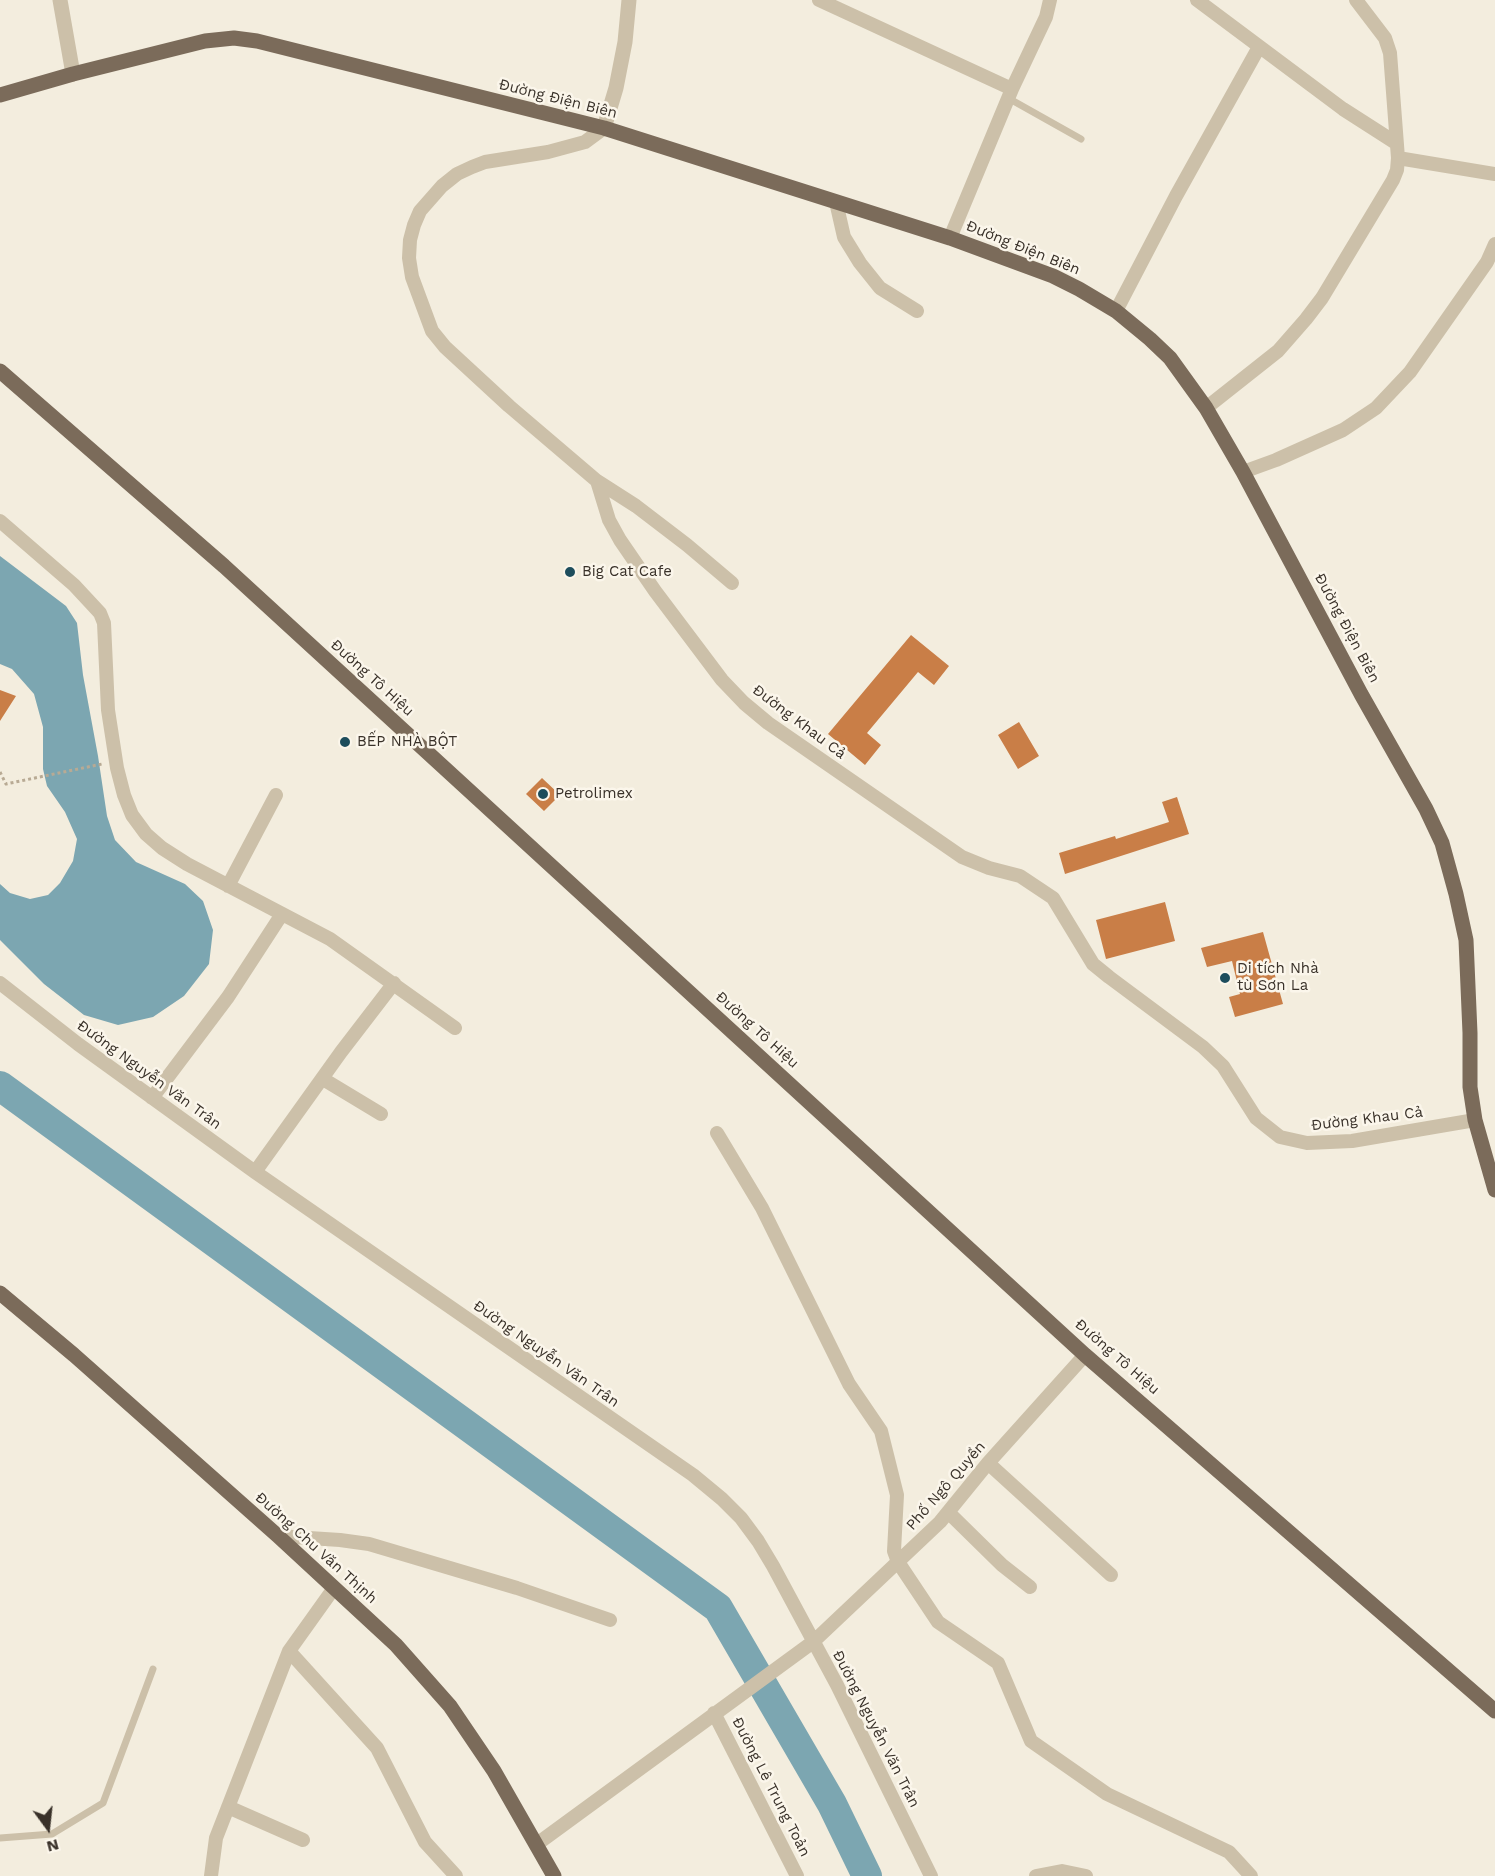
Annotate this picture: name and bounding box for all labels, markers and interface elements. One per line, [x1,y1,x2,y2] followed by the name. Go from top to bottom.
[497,76,619,122] street label: Đường Điện Biên
[963,217,1083,279] street label: Đường Điện Biên
[582,563,672,581] place label: Big Cat Cafe
[563,565,577,579] marker: Big Cat Cafe
[1311,570,1383,686] street label: Đường Điện Biên
[327,636,417,720] street label: Đường Tô Hiệu
[749,681,849,763] street label: Đường Khau Cả
[357,733,457,751] place label: BẾP NHÀ BỘT
[338,735,352,749] marker: BẾP NHÀ BỘT
[555,785,633,803] place label: Petrolimex
[536,787,550,801] marker: Petrolimex
[1237,960,1319,995] place label: Di tích Nhà tù Sơn La
[1218,971,1232,985] marker: Di tích Nhà tù Sơn La
[712,988,802,1072] street label: Đường Tô Hiệu
[73,1017,225,1133] street label: Đường Nguyễn Văn Trân
[1310,1103,1424,1135] street label: Đường Khau Cả
[470,1297,622,1411] street label: Đường Nguyễn Văn Trân
[1071,1315,1163,1399] street label: Đường Tô Hiệu
[903,1438,989,1534] street label: Phố Ngô Quyền
[251,1488,381,1608] street label: Đường Chu Văn Thịnh
[828,1647,924,1811] street label: Đường Nguyễn Văn Trân
[728,1714,814,1860] street label: Đường Lê Trung Toản
[18,1798,78,1858] north arrow
[45,1835,61,1857] text: N

